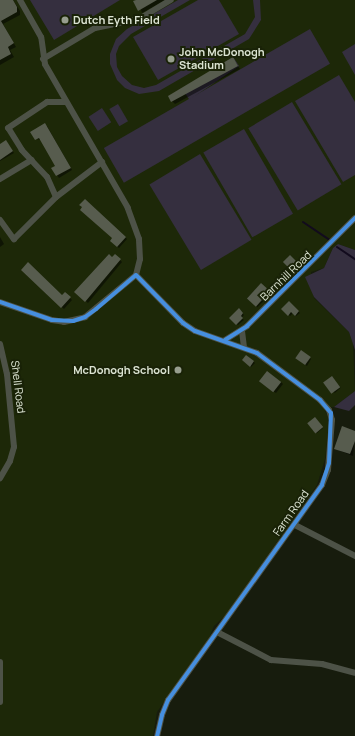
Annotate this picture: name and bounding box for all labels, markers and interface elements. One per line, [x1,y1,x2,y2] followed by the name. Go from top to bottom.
[73,13,160,27] place label: Dutch Eyth Field
[60,15,70,25] marker: Dutch Eyth Field
[179,46,265,72] place label: John McDonogh Stadium
[166,54,176,64] marker: John McDonogh Stadium
[258,248,314,304] street label: Barnhill Road
[8,360,28,414] street label: Shell Road
[73,363,170,377] place label: McDonogh School
[173,365,183,375] marker: McDonogh School
[270,488,312,538] street label: Farm Road

